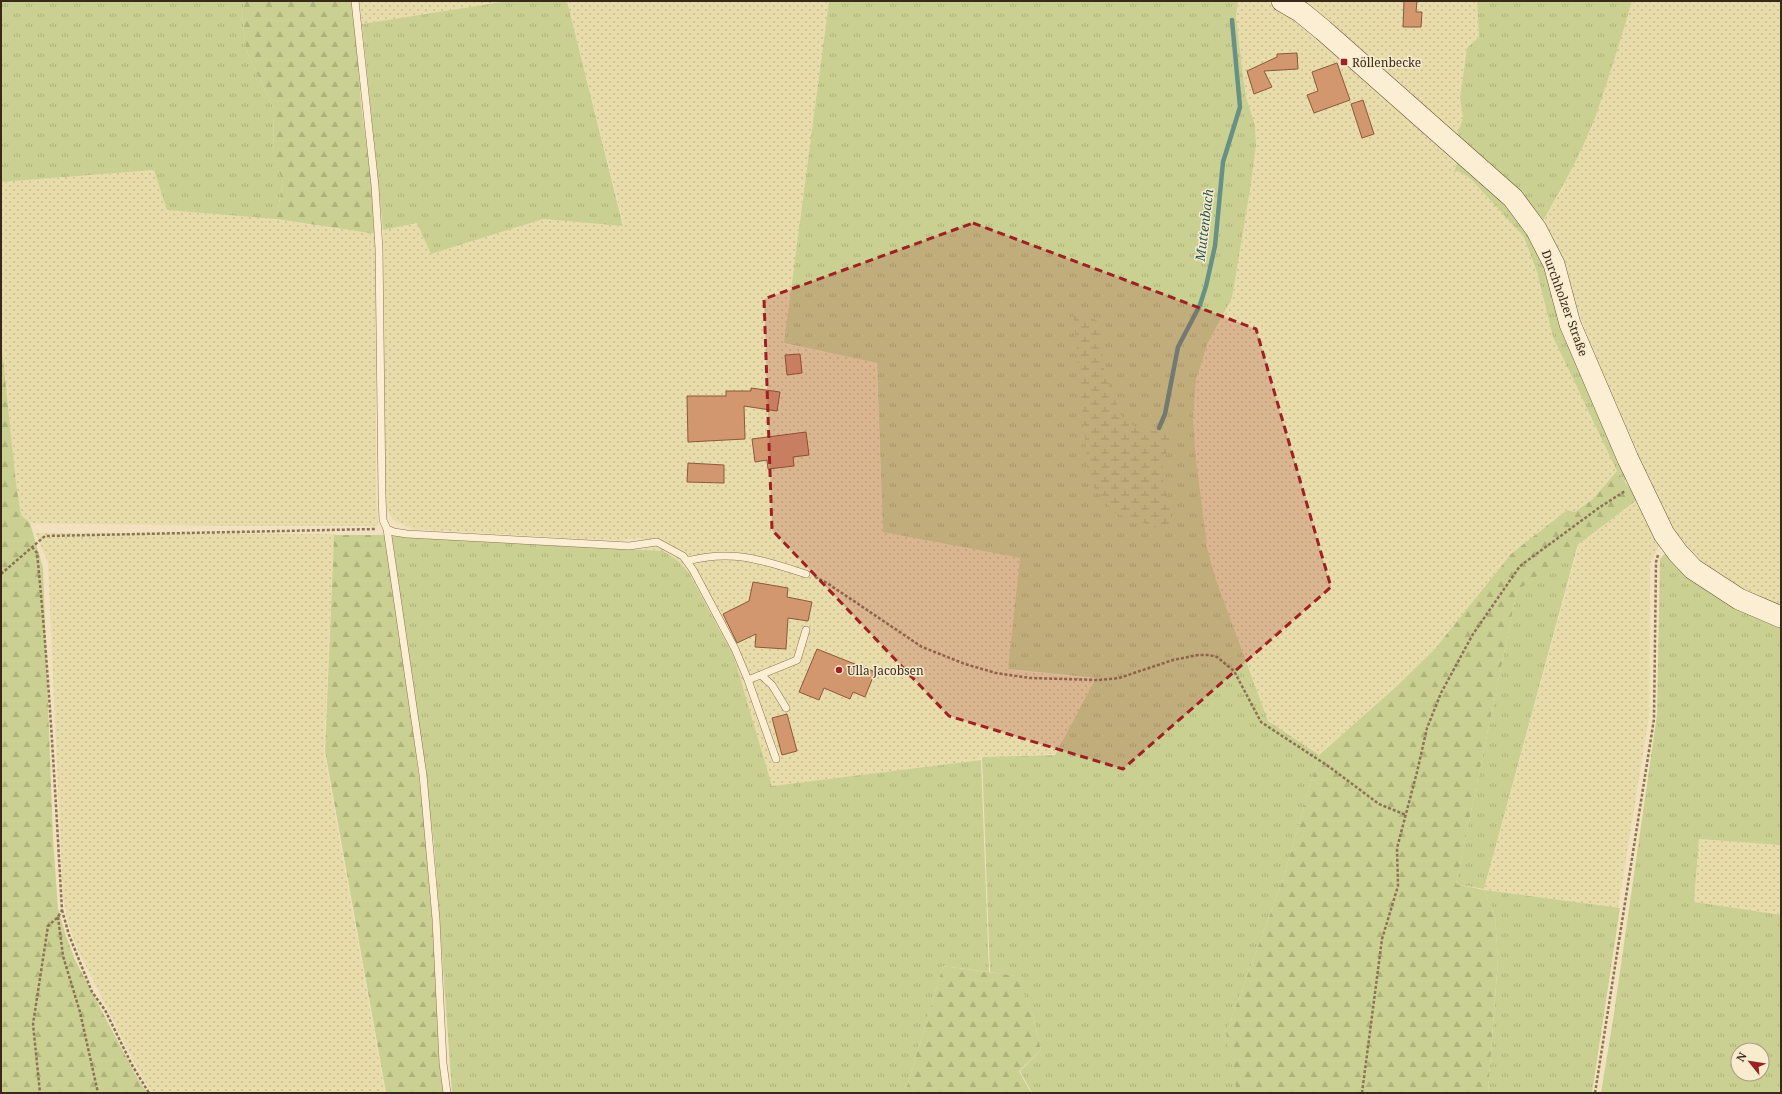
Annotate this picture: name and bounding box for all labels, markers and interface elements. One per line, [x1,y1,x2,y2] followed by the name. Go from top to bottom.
[1352,54,1421,71] place label: Röllenbecke
[1339,57,1349,67] marker: Röllenbecke
[1191,188,1217,263] water label: Muttenbach
[1538,247,1592,359] street label: Durchholzer Straße
[847,662,924,679] place label: Ulla Jacobsen
[834,665,844,675] marker: Ulla Jacobsen
[1730,1042,1770,1082] north arrow
[1732,1049,1750,1064] text: N

